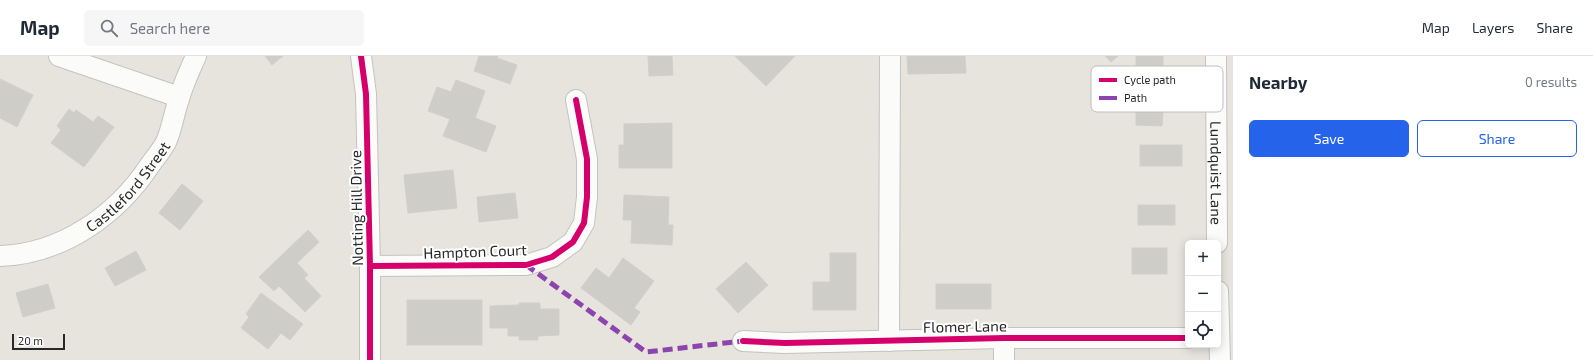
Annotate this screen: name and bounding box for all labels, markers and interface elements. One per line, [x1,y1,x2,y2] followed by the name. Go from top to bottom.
[84,10,364,46] search box
[20,16,60,39] text: Map
[98,17,120,39] icon: search
[130,19,210,37] text: Search here
[1422,19,1450,36] text: Map
[1472,19,1514,36] text: Layers
[1536,19,1573,36] text: Share
[1091,66,1223,112] legend
[1249,72,1307,92] text: Nearby
[1124,73,1176,86] text: Cycle path
[1525,74,1577,90] text: 0 results
[1124,91,1147,104] text: Path
[1249,120,1409,157] button: Save
[1417,120,1577,157] button: Share
[1207,121,1226,225] street label: Lundquist Lane
[82,138,174,235] street label: Castleford Street
[346,150,366,266] street label: Notting Hill Drive
[423,240,527,262] street label: Hampton Court
[1185,240,1221,348] map controls
[1185,240,1221,276] button: +
[1185,276,1221,312] button: −
[1185,312,1221,348] button: locate
[923,316,1007,336] street label: Flomer Lane
[12,332,65,351] scale bar
[18,334,43,347] text: 20 m

